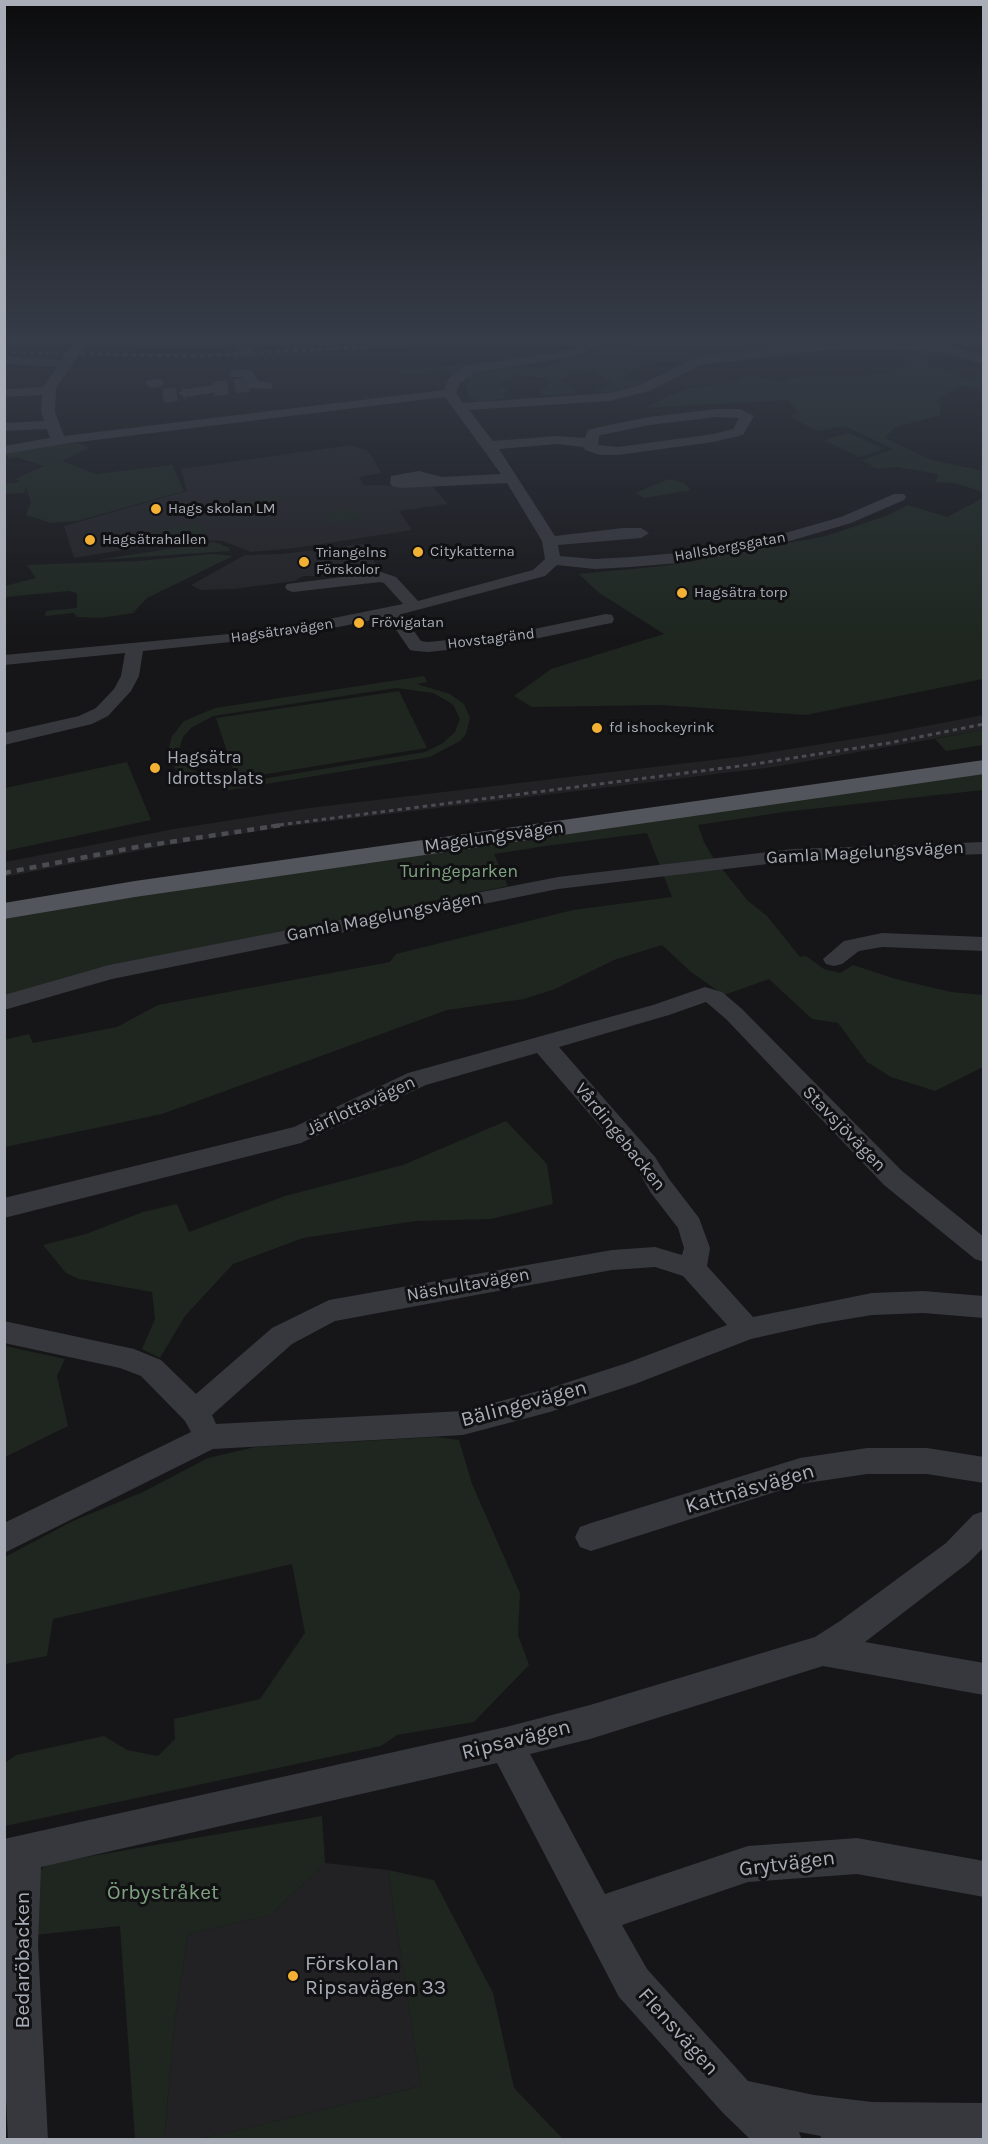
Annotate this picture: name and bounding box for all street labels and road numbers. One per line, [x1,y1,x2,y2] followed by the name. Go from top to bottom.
[673,528,787,566] street label: Hallsbergsgatan
[230,615,334,647] street label: Hagsätravägen
[446,625,536,653] street label: Hovstagränd
[423,817,565,857] street label: Magelungsvägen
[766,837,964,869] street label: Gamla Magelungsvägen
[285,888,483,946] street label: Gamla Magelungsvägen
[303,1071,419,1141] street label: Järflottavägen
[570,1079,670,1195] street label: Vårdingebacken
[798,1082,890,1176] street label: Stavsjövägen
[405,1264,531,1306] street label: Näshultavägen
[458,1375,590,1433] street label: Bälingevägen
[683,1459,817,1519] street label: Kattnäsvägen
[459,1714,573,1766] street label: Ripsavägen
[738,1846,836,1882] street label: Grytvägen
[10,1891,36,2029] street label: Bedaröbacken
[632,1983,724,2081] street label: Flensvägen

